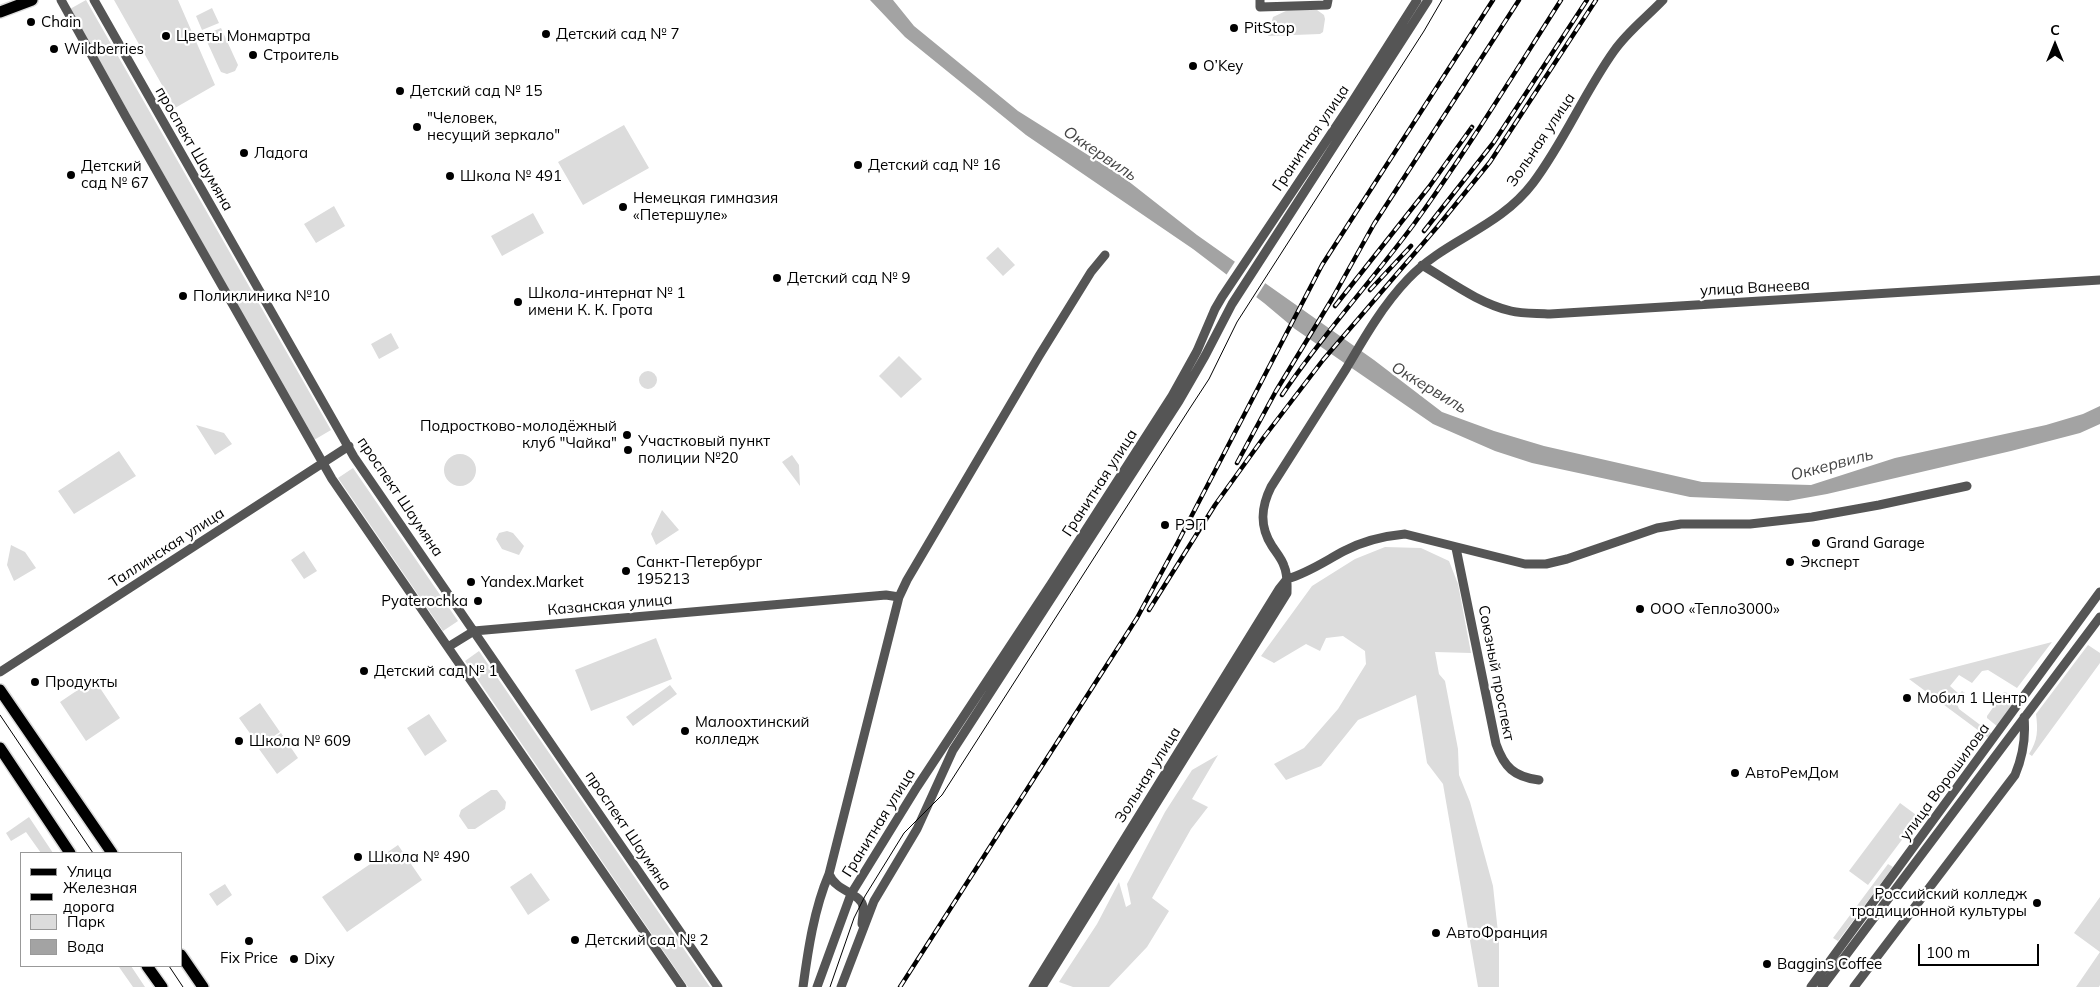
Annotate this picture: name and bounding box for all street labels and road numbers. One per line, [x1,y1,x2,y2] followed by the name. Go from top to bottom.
[1269,82,1353,194] street label: Гранитная улица
[151,84,237,214] street label: проспект Шаумяна
[1503,90,1579,190] street label: Зольная улица
[1700,276,1810,300] street label: улица Ванеева
[1059,426,1141,540] street label: Гранитная улица
[353,434,447,560] street label: проспект Шаумяна
[106,504,228,592] street label: Таллинская улица
[547,591,673,619] street label: Казанская улица
[1474,604,1518,742] street label: Союзный проспект
[1896,720,1994,844] street label: улица Ворошилова
[1111,724,1185,826] street label: Зольная улица
[838,766,920,880] street label: Гранитная улица
[581,768,675,894] street label: проспект Шаумяна

